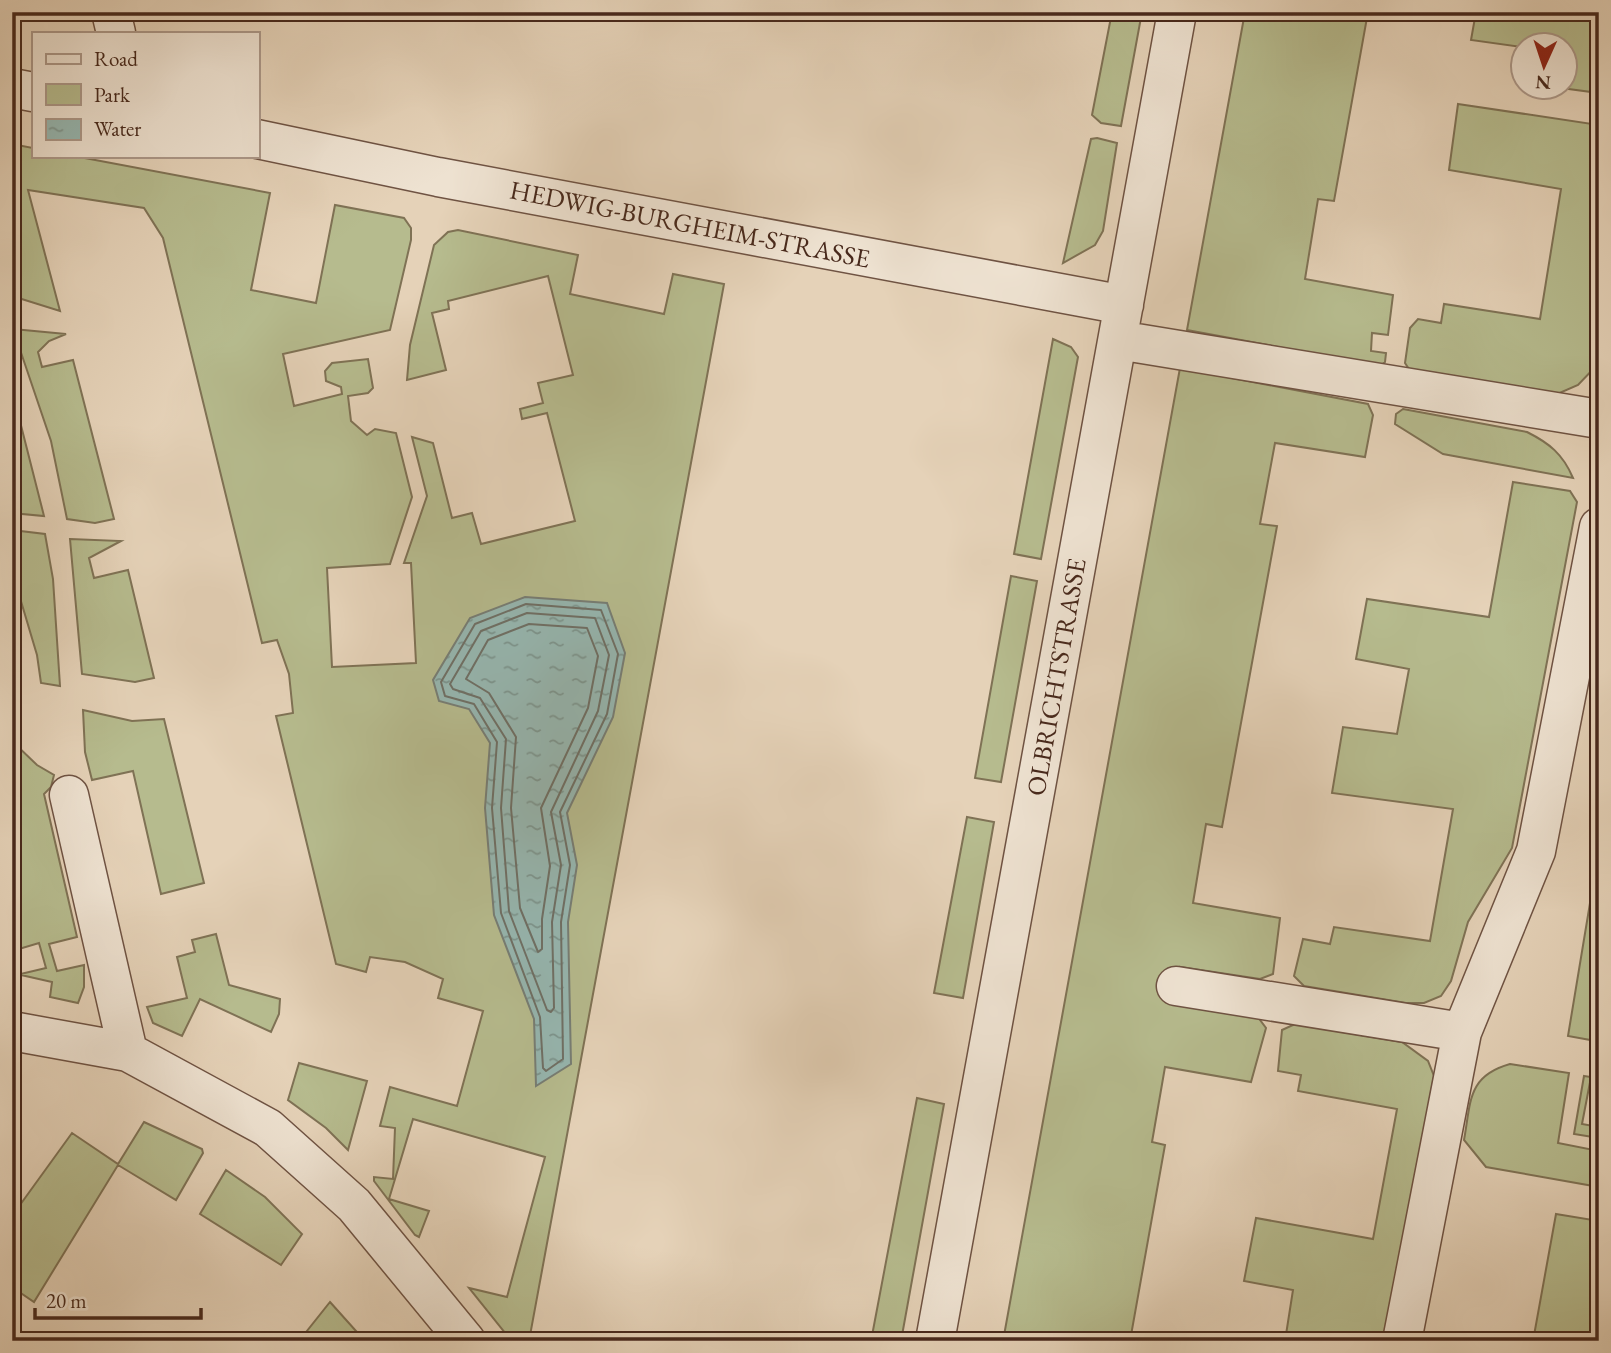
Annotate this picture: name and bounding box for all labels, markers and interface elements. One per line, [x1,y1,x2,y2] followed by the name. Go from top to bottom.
[32,32,259,158] legend
[1510,32,1580,102] north arrow
[94,45,138,72] text: Road
[1534,70,1551,95] text: N
[94,81,131,108] text: Park
[94,115,141,142] text: Water
[507,172,873,276] street label: HEDWIG-BURGHEIM-STRASSE
[1018,555,1094,798] street label: OLBRICHTSTRASSE
[35,1276,201,1320] scale bar
[46,1287,87,1314] text: 20 m

